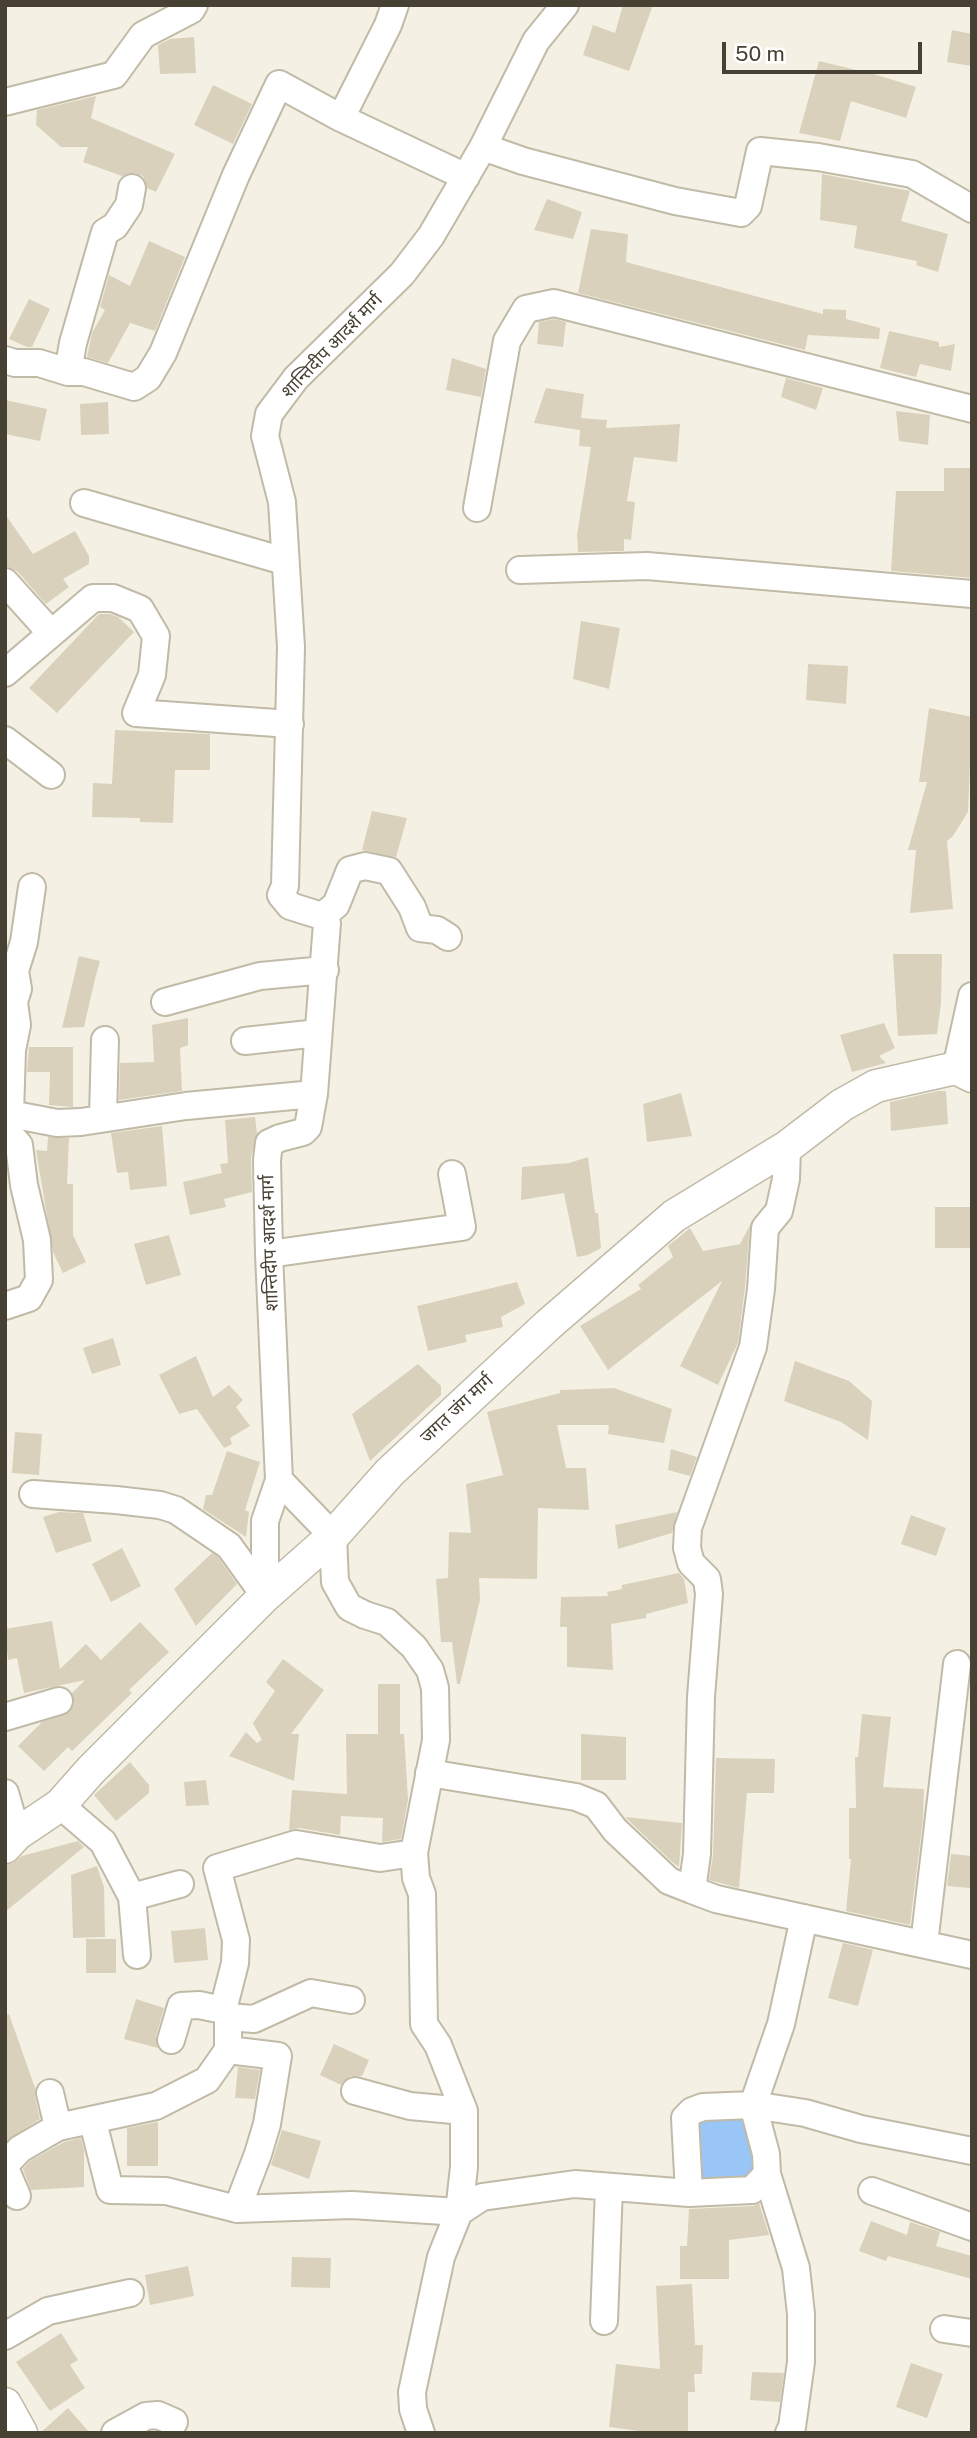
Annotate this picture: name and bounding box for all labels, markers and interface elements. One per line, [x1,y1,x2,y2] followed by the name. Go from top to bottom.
[725,28,925,72] scale bar
[735,41,785,66] text: 50 m
[277,289,387,403] street label: शान्तिदीप आदर्श मार्ग
[257,1175,283,1311] street label: शान्तिदीप आदर्श मार्ग
[416,1370,498,1448] street label: जगत जंग मार्ग

